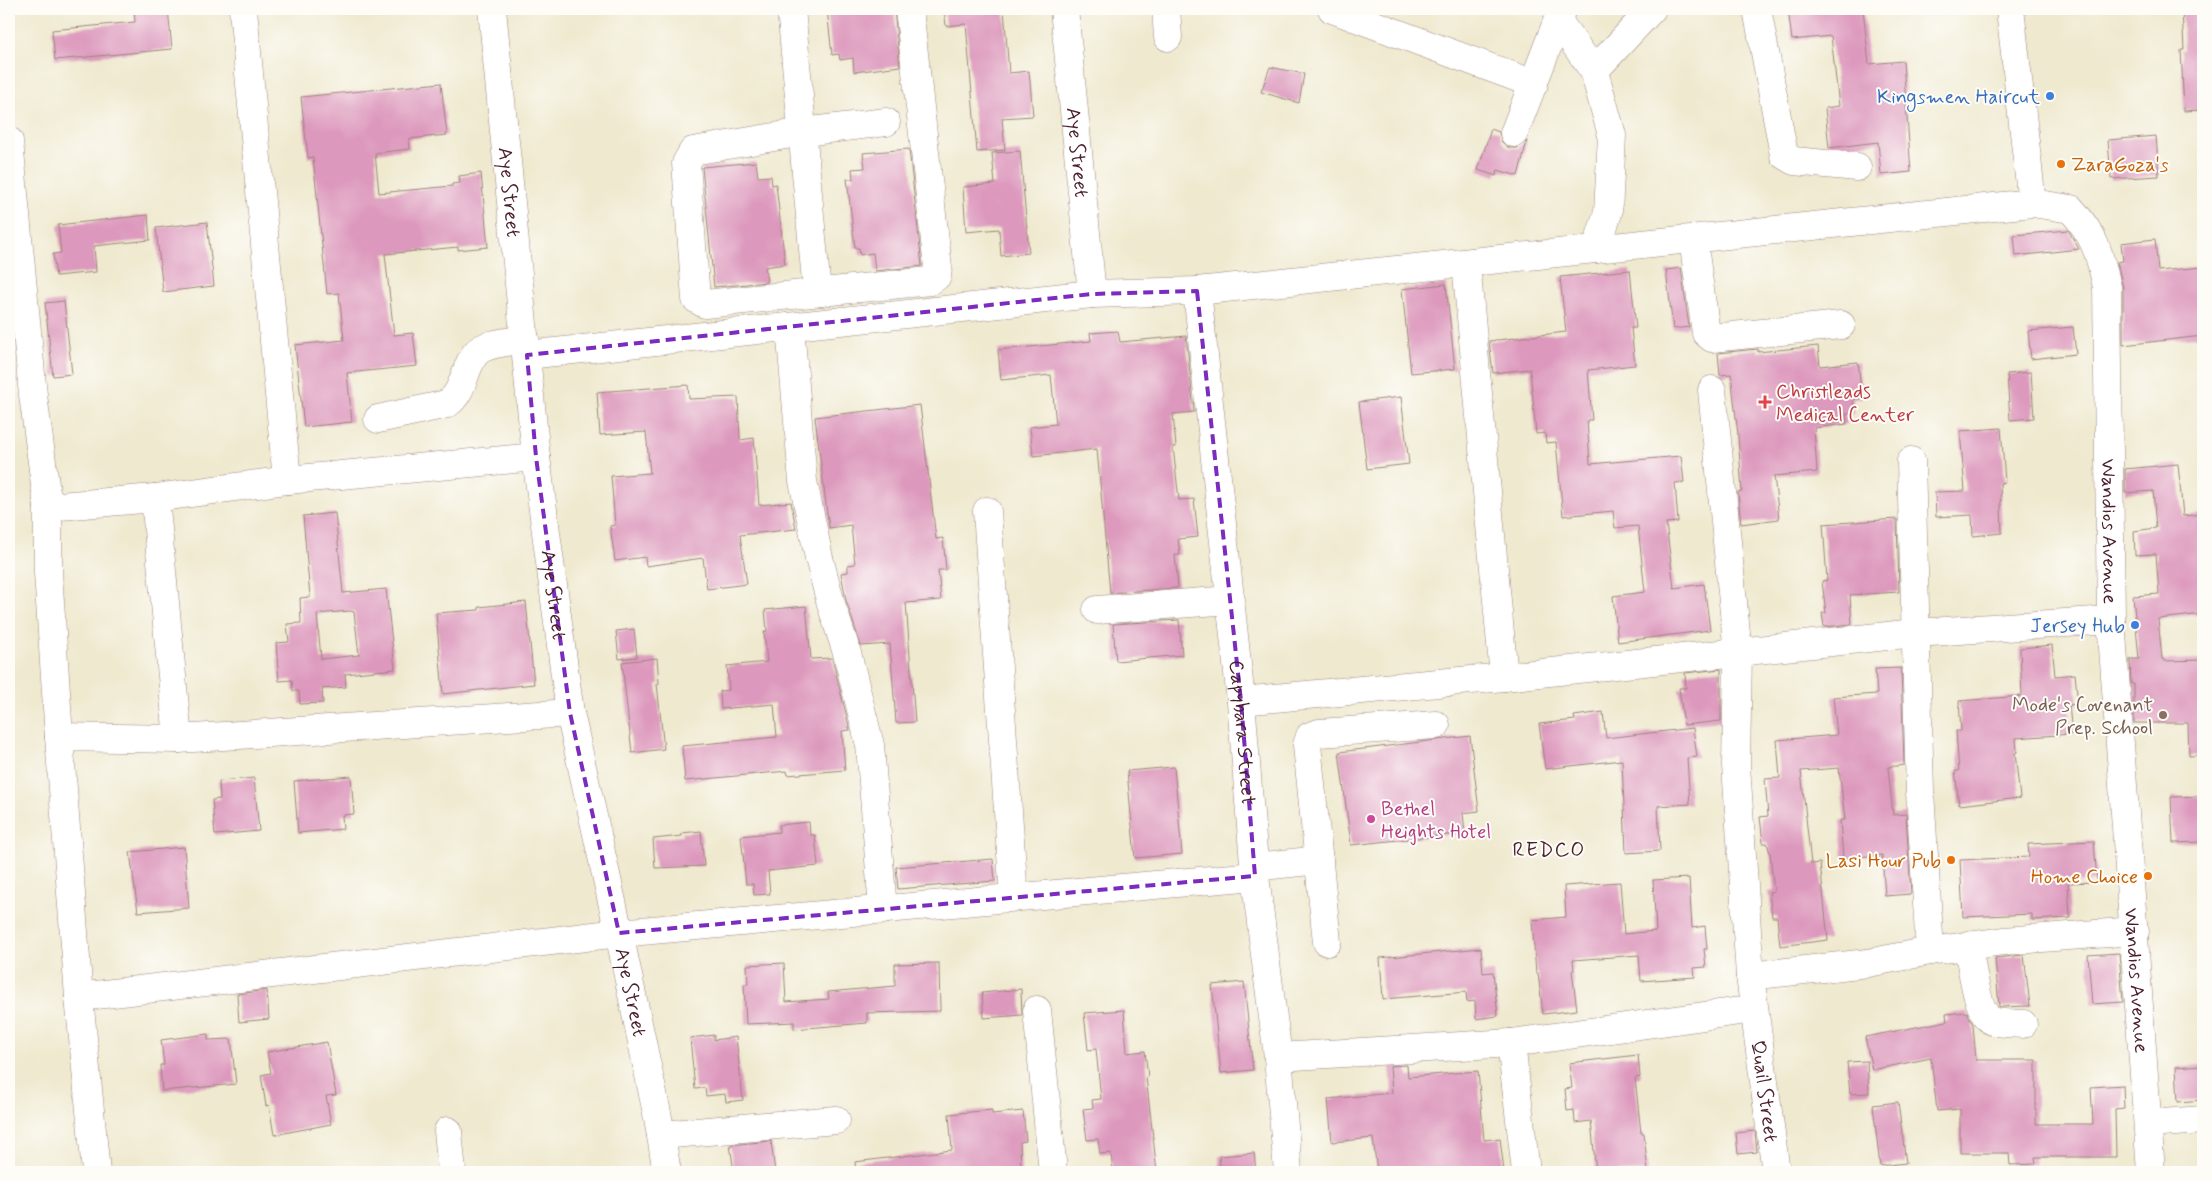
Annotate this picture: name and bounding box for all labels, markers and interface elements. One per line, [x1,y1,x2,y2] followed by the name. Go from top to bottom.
[1877,84,2040,112] place label: Kingsmen Haircut
[2044,90,2056,102] marker: Kingsmen Haircut
[1059,106,1094,199] street label: Aye Street
[491,146,526,239] street label: Aye Street
[2071,152,2169,179] place label: ZaraGoza's
[2055,158,2067,170] marker: ZaraGoza's
[1776,379,1915,429] place label: Christleads Medical Center
[1758,395,1772,409] marker: Christleads Medical Center
[2094,459,2123,604] street label: Wandios Avenue
[533,548,572,641] street label: Aye Street
[2030,613,2125,640] place label: Jersey Hub
[2129,619,2141,631] marker: Jersey Hub
[1222,659,1261,806] street label: Capybara Street
[2012,692,2153,742] place label: Mode's Covenant Prep. School
[2157,709,2169,721] marker: Mode's Covenant Prep. School
[1381,796,1491,846] place label: Bethel Heights Hotel
[1365,813,1377,825] marker: Bethel Heights Hotel
[1512,836,1586,864] district label: REDCO
[1826,848,1941,875] place label: Lasi Hour Pub
[1945,854,1957,866] marker: Lasi Hour Pub
[2031,864,2138,891] place label: Home Choice
[2142,870,2154,882] marker: Home Choice
[2117,907,2154,1054] street label: Wandios Avenue
[607,945,652,1039] street label: Aye Street
[1744,1039,1784,1144] street label: Quail Street

